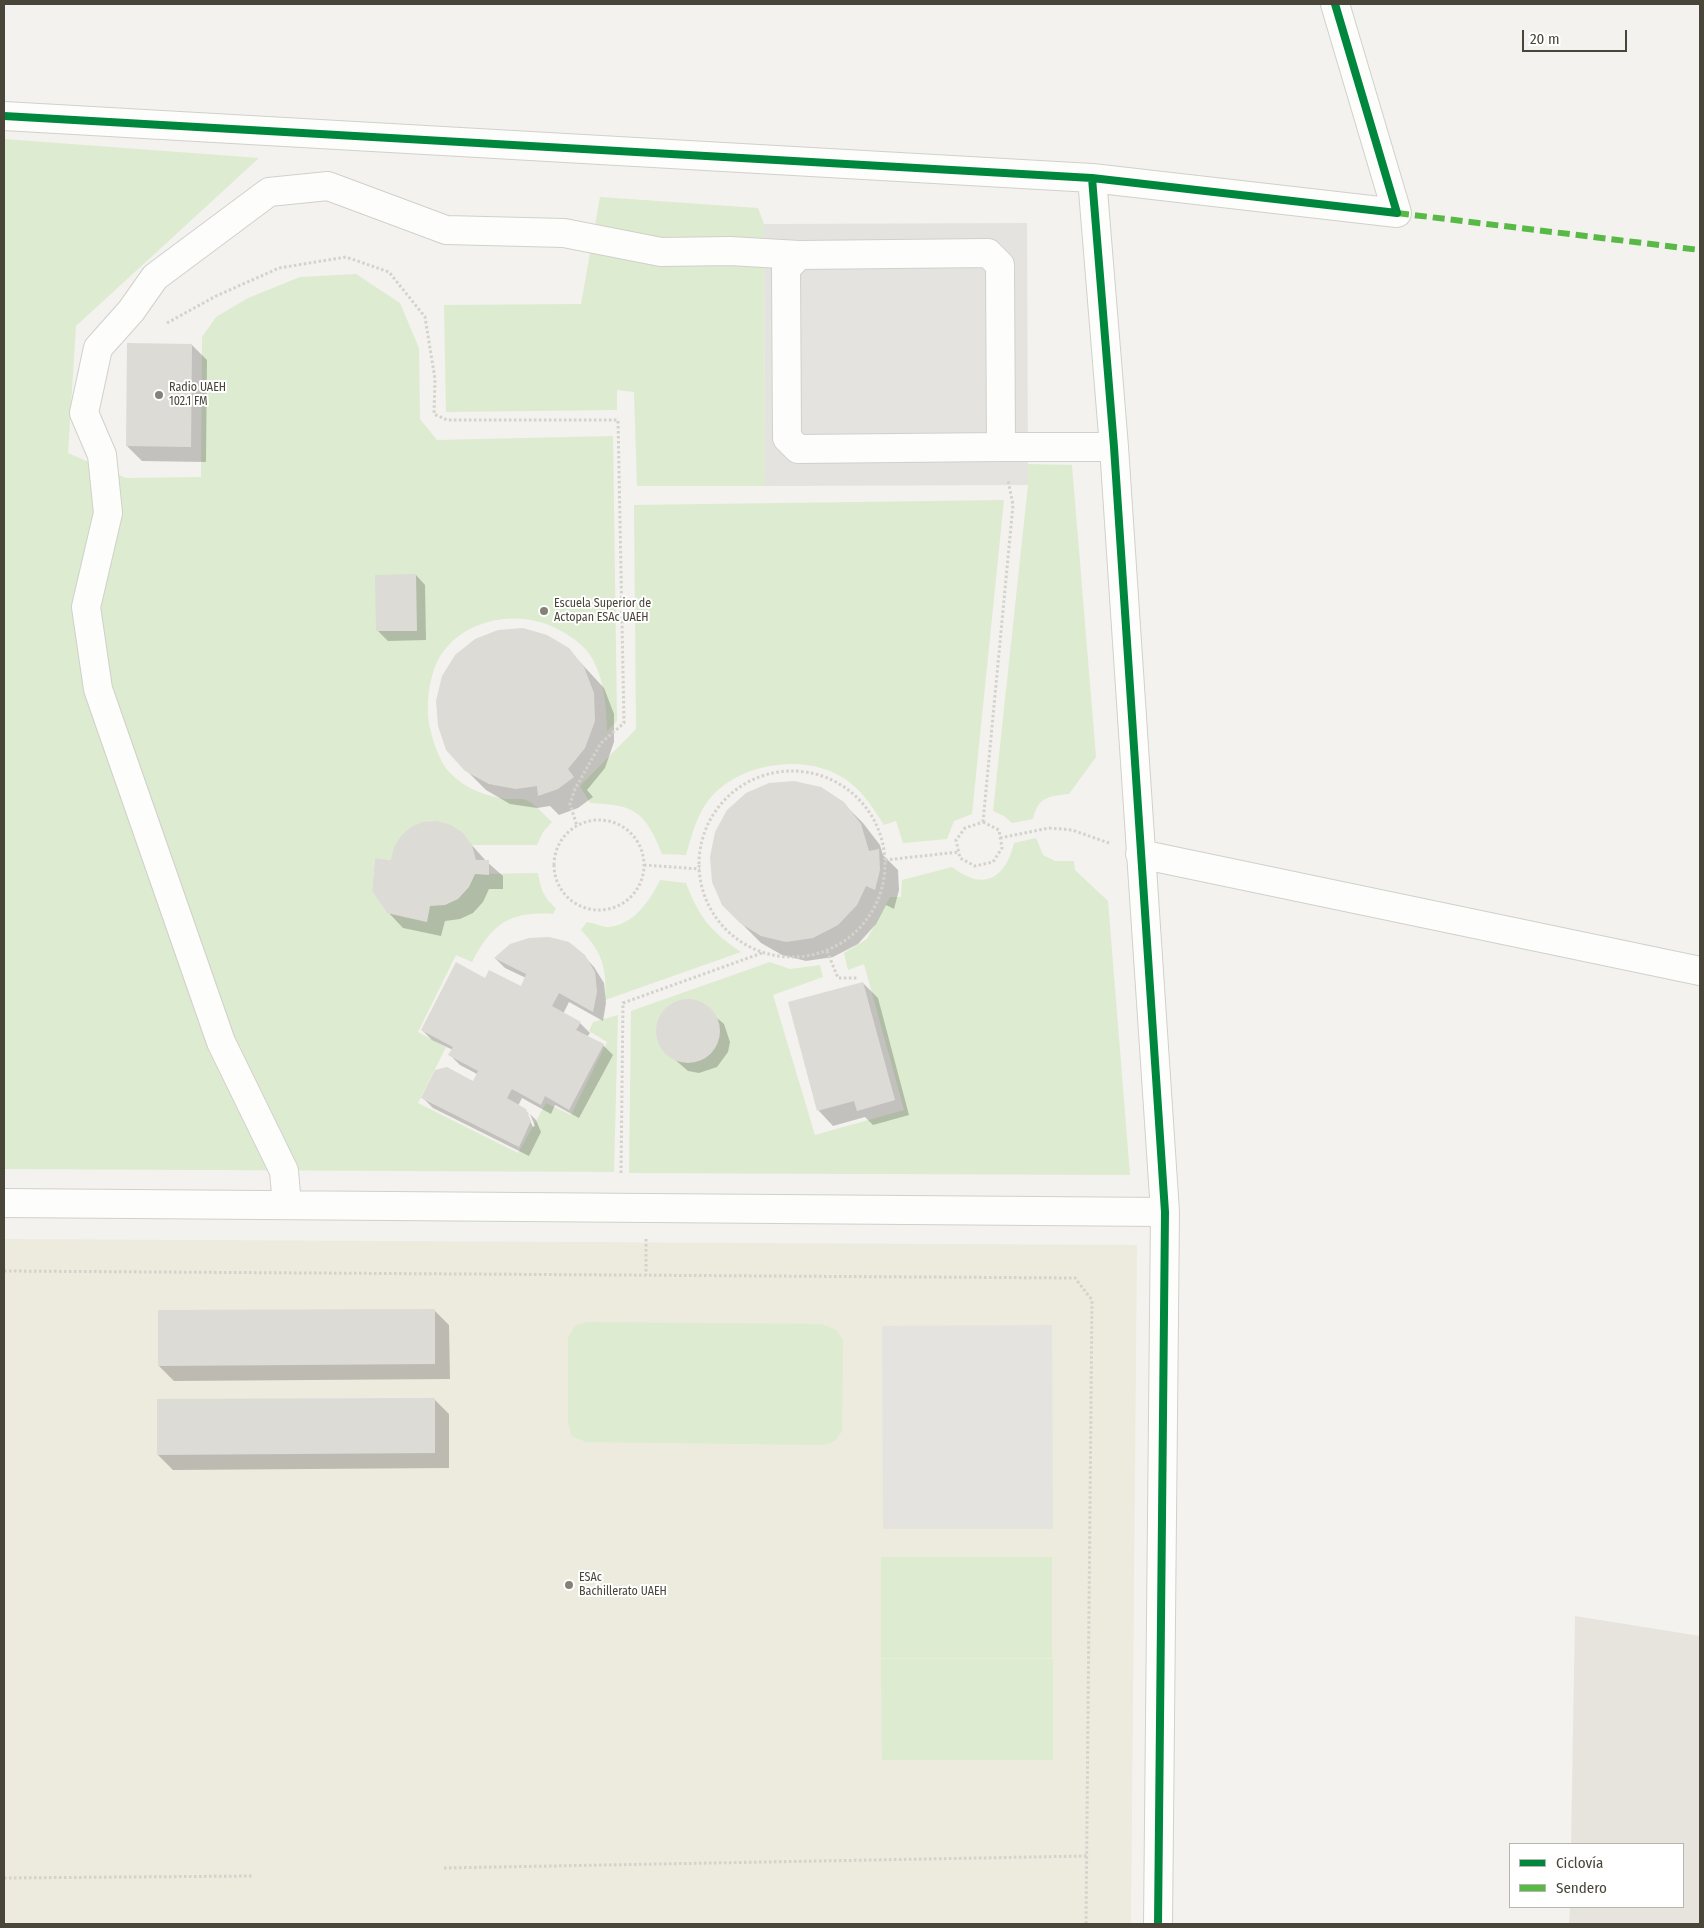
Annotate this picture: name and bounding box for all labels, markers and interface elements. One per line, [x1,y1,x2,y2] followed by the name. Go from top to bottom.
[1524,20,1629,52] scale bar
[1530,30,1560,48] text: 20 m
[169,381,226,409] place label: Radio UAEH 102.1 FM
[153,389,165,401] marker: Radio UAEH 102.1 FM
[554,597,651,625] place label: Escuela Superior de Actopan ESAc UAEH
[538,605,550,617] marker: Escuela Superior de Actopan ESAc UAEH
[579,1571,667,1599] place label: ESAc Bachillerato UAEH
[563,1579,575,1591] marker: ESAc Bachillerato UAEH
[1509,1843,1684,1908] legend
[1556,1854,1603,1872] text: Ciclovía
[1556,1879,1607,1897] text: Sendero

